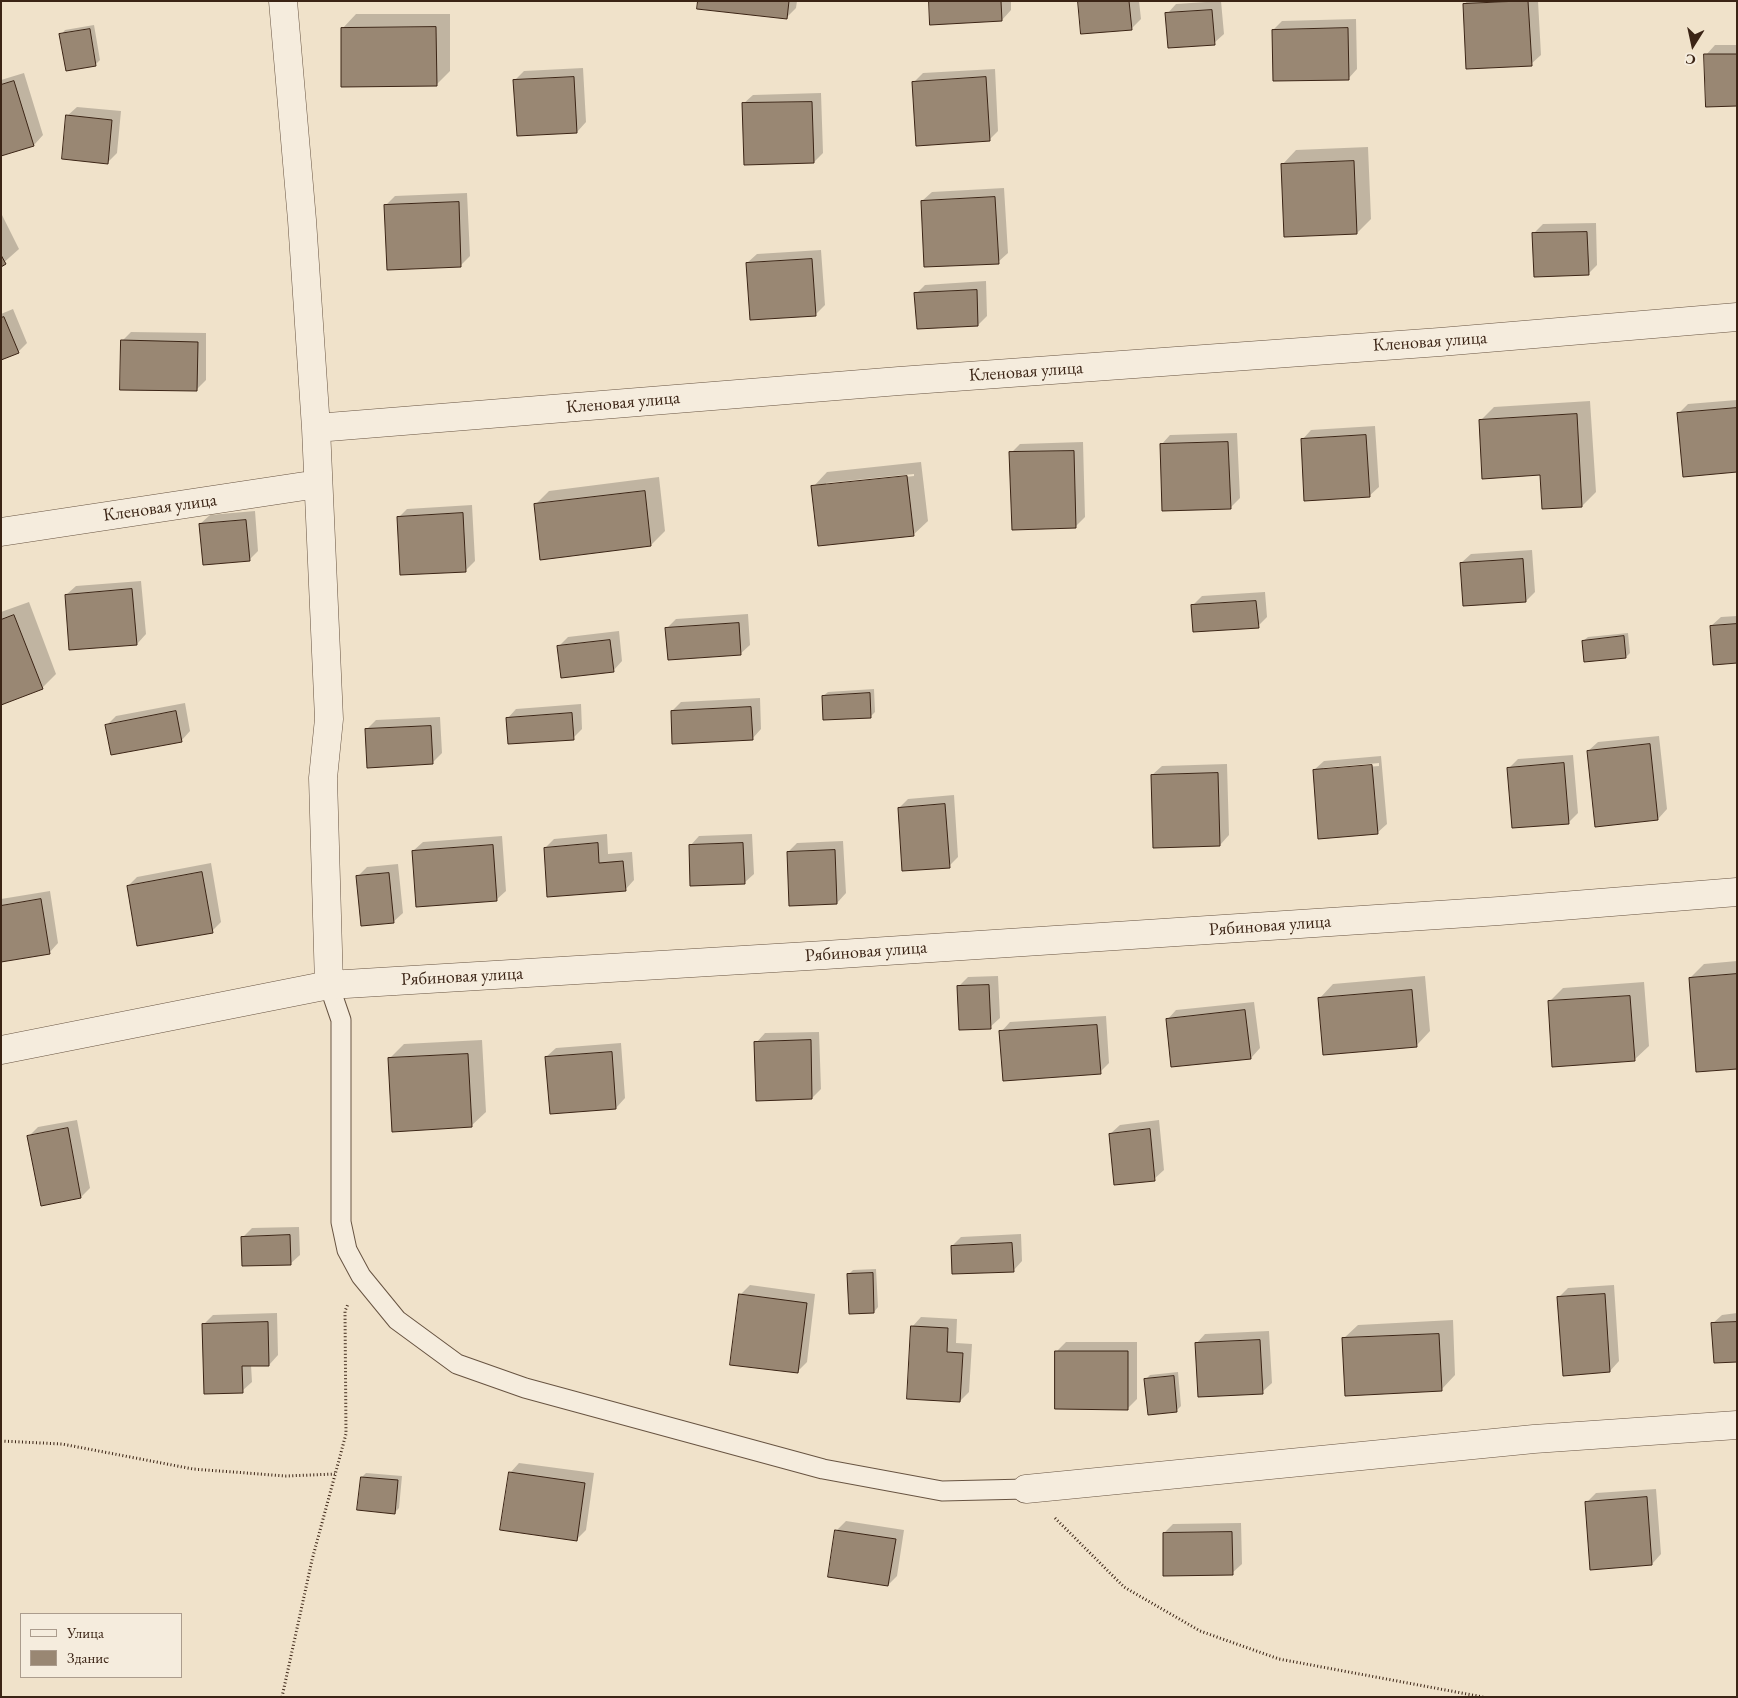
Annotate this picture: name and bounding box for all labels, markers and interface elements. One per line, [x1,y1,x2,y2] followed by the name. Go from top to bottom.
[1668,20,1718,70] north arrow
[1684,50,1697,69] text: С
[1372,327,1488,357] street label: Кленовая улица
[968,357,1084,387] street label: Кленовая улица
[565,387,681,419] street label: Кленовая улица
[102,489,218,527] street label: Кленовая улица
[1208,911,1332,941] street label: Рябиновая улица
[804,937,928,967] street label: Рябиновая улица
[400,963,524,991] street label: Рябиновая улица
[20,1613,182,1678] legend
[67,1623,104,1642] text: Улица
[67,1648,109,1667] text: Здание

